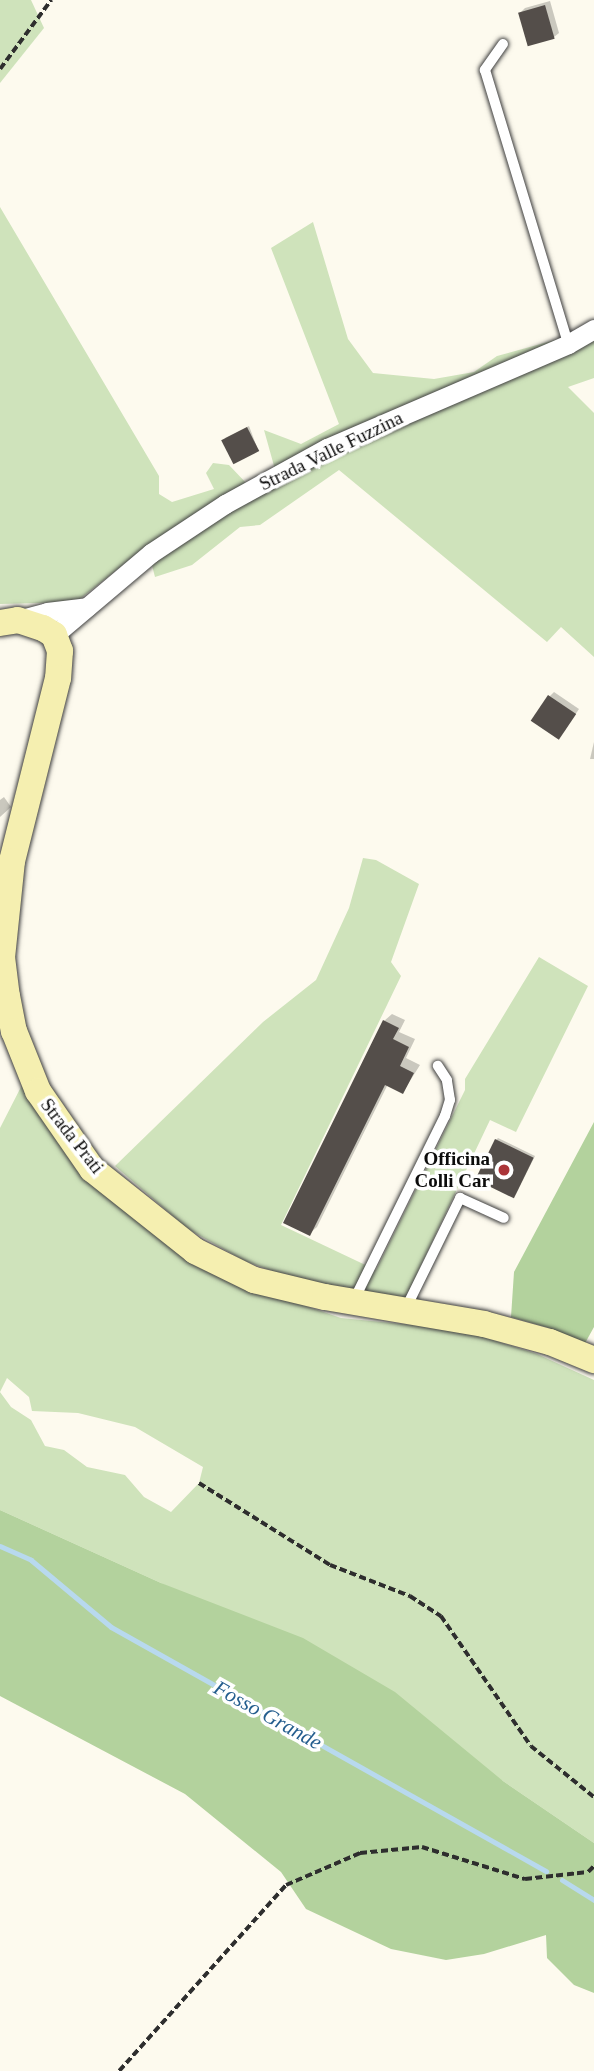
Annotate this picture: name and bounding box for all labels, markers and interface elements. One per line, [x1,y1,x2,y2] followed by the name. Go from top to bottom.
[255,406,407,496] street label: Strada Valle Fuzzina
[36,1094,108,1178] street label: Strada Prati
[415,1148,490,1192] place label: Officina Colli Car
[496,1162,512,1178] marker: Officina Colli Car
[210,1675,326,1755] water label: Fosso Grande

